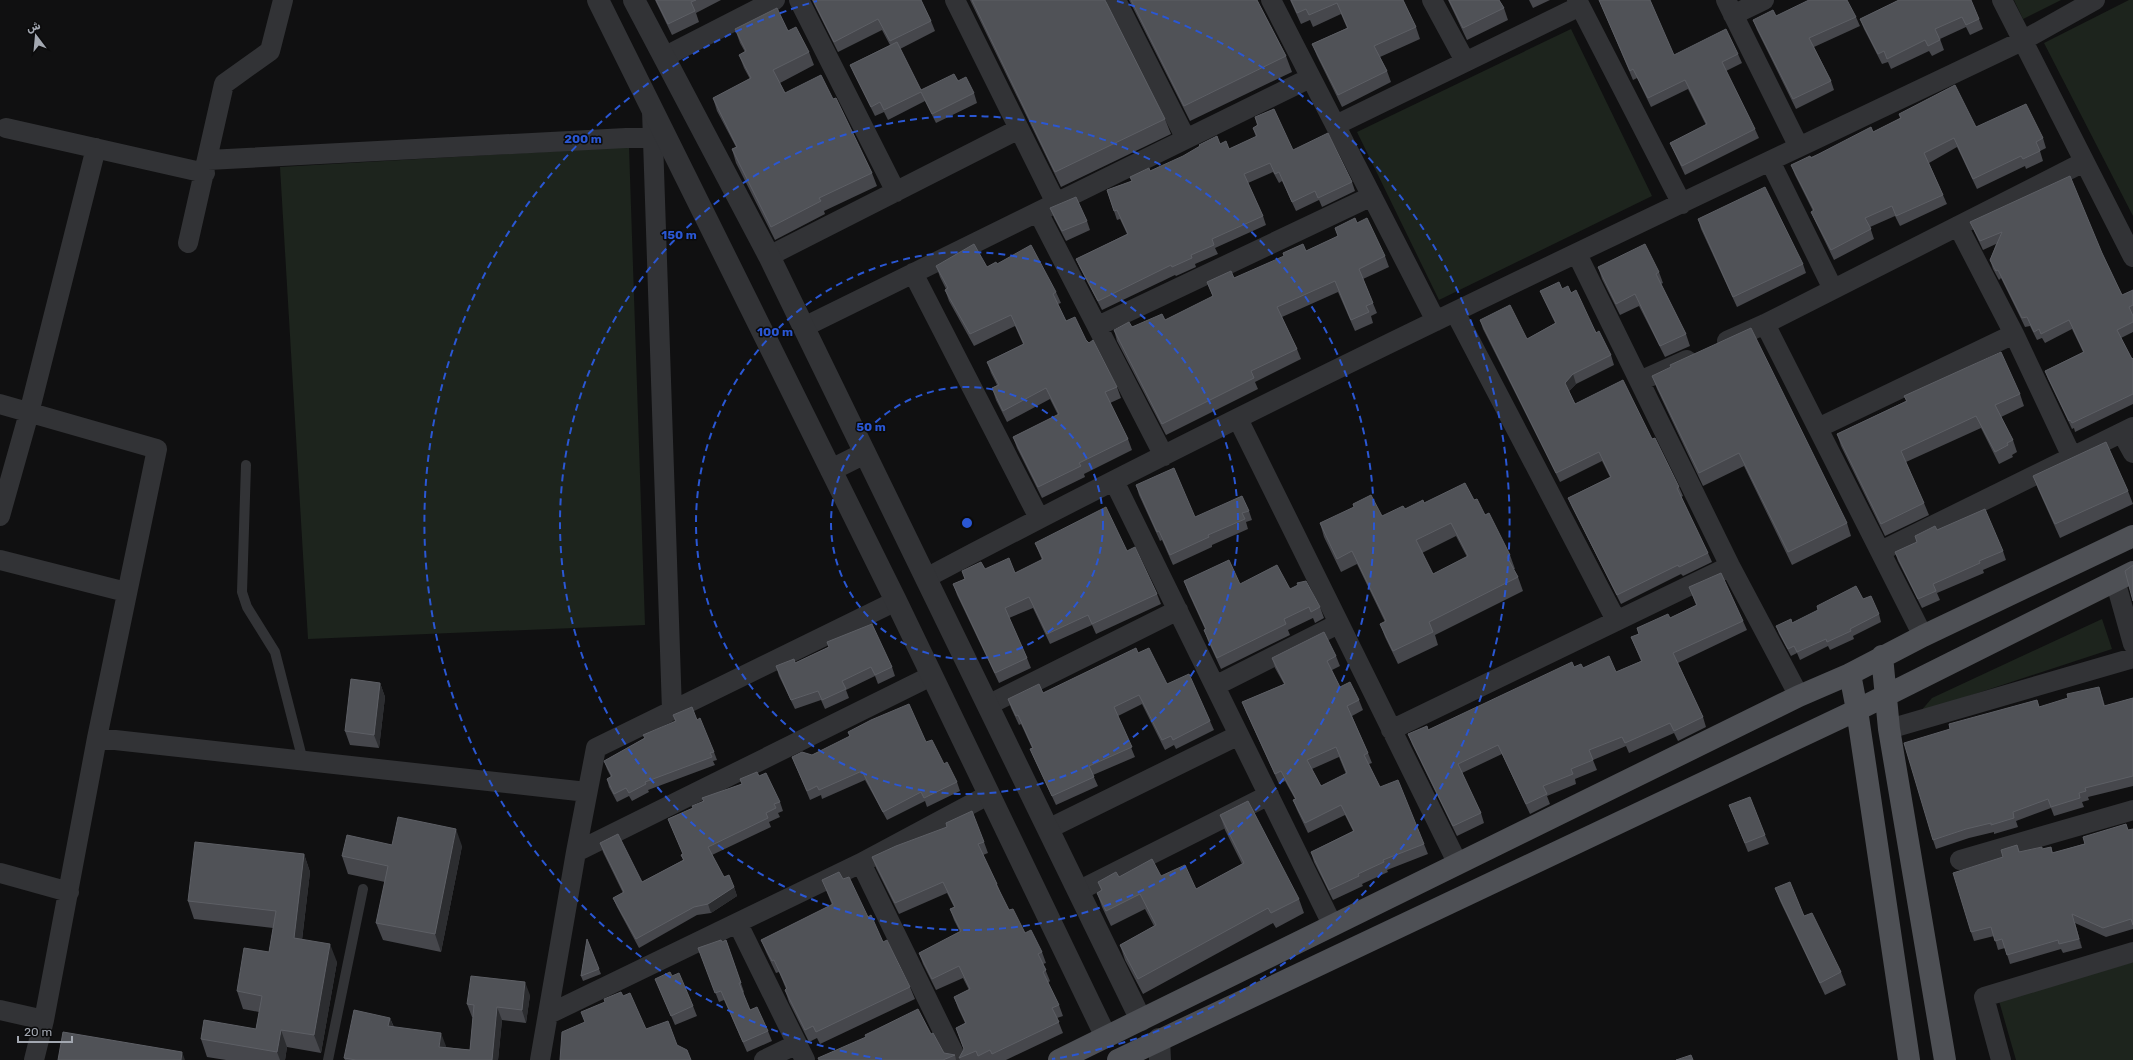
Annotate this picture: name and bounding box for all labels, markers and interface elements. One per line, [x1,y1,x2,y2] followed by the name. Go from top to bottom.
[16,16,56,56] north arrow
[25,19,42,35] text: ش
[564,132,602,146] text: 200 m
[661,228,697,242] text: 150 m
[757,325,793,339] text: 100 m
[856,420,886,434] text: 50 m
[960,516,974,530] centre of rings
[18,1018,72,1044] scale bar
[24,1025,52,1039] text: 20 m

